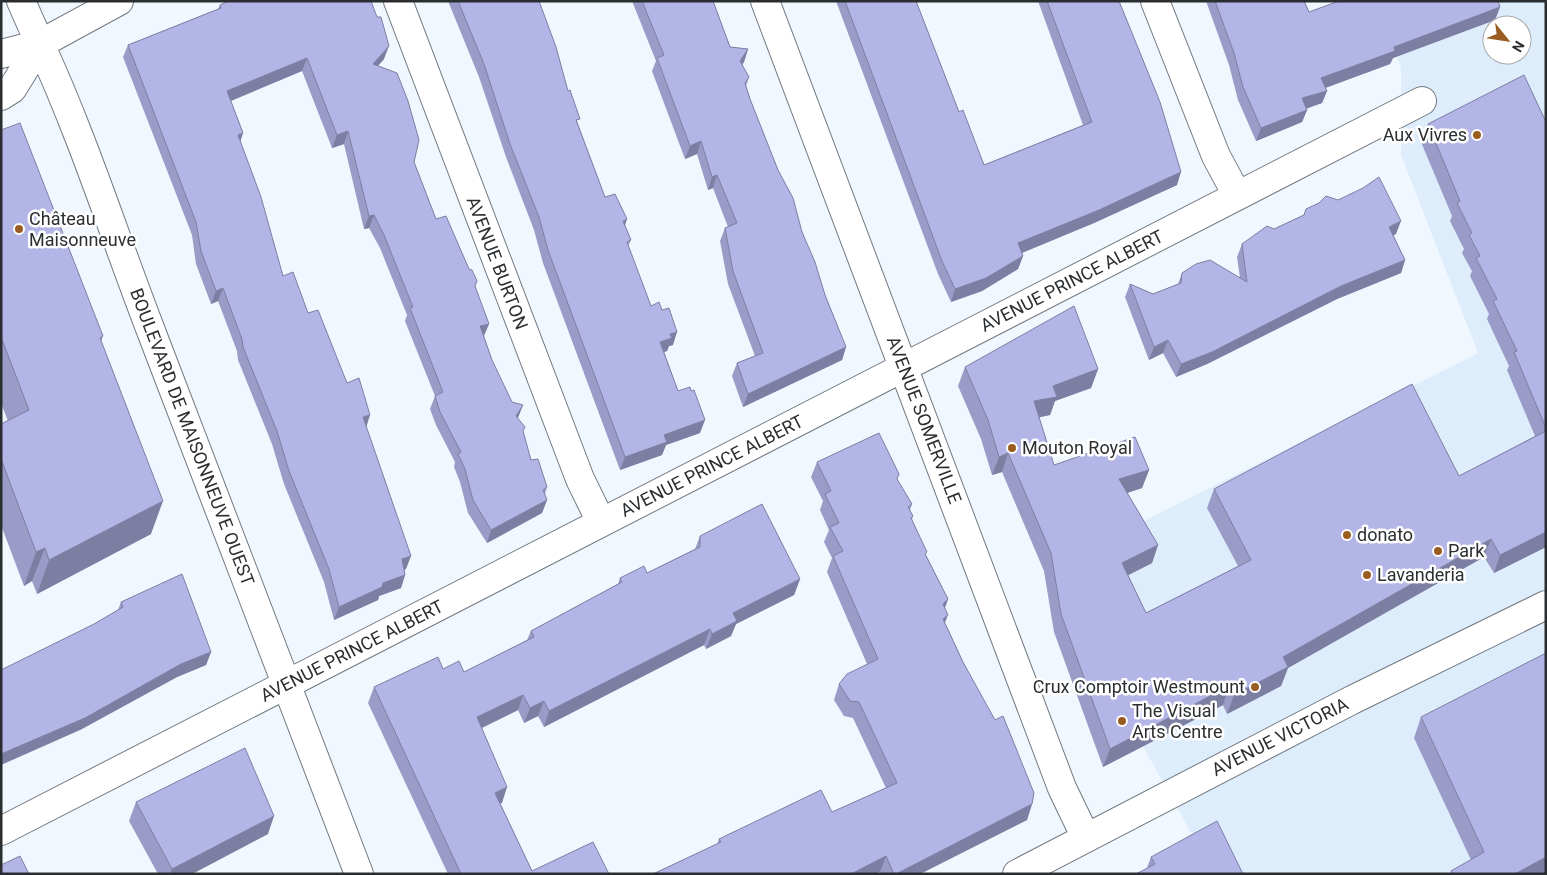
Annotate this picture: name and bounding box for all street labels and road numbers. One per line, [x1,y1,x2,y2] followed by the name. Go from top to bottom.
[462,193,533,332] street label: AVENUE BURTON
[977,225,1167,336] street label: AVENUE PRINCE ALBERT
[126,285,259,589] street label: BOULEVARD DE MAISONNEUVE OUEST
[883,333,966,507] street label: AVENUE SOMERVILLE
[617,410,807,521] street label: AVENUE PRINCE ALBERT
[257,595,447,706] street label: AVENUE PRINCE ALBERT
[1208,693,1352,780] street label: AVENUE VICTORIA

